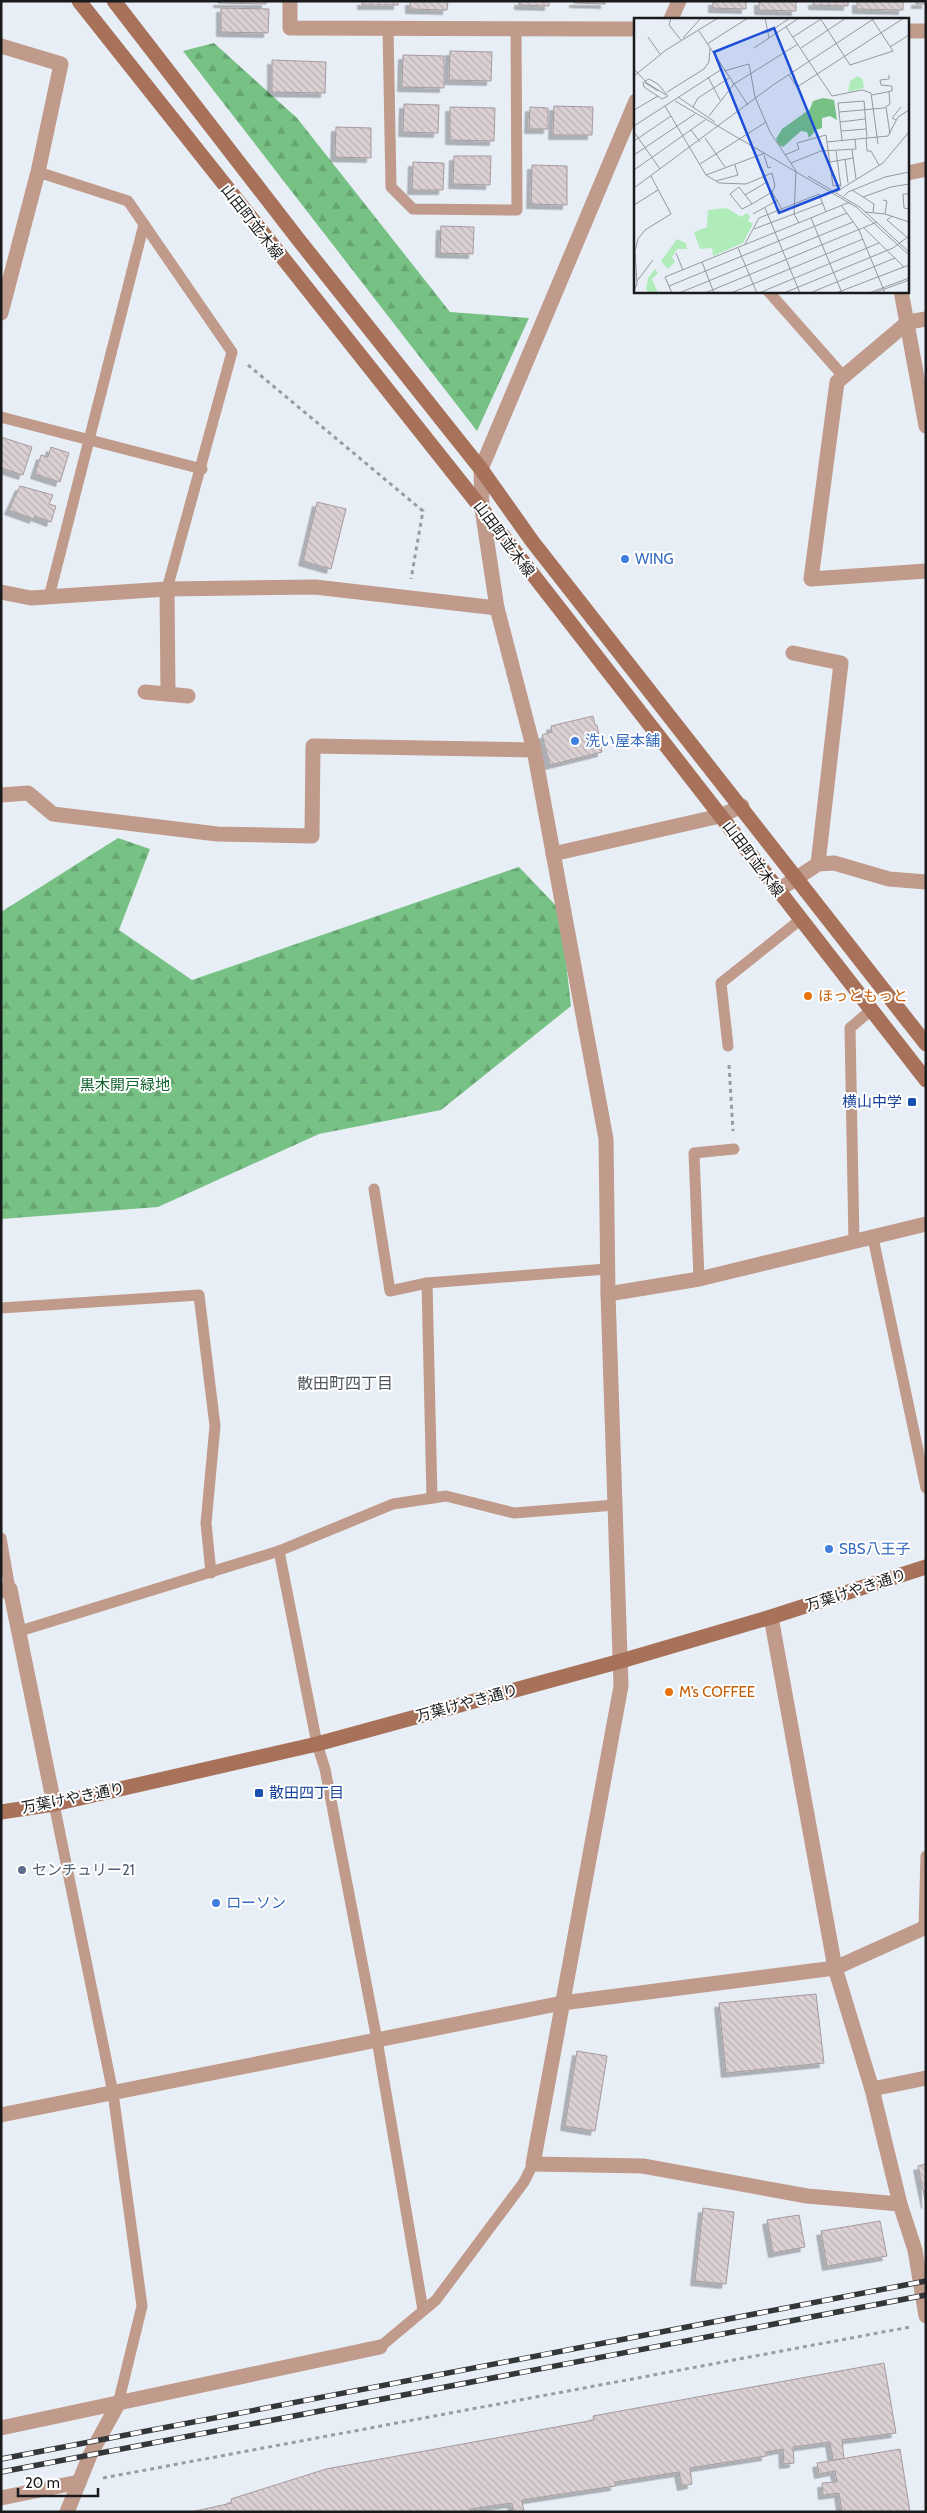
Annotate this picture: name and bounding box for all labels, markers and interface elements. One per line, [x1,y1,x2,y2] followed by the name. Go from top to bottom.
[634,18,910,292] inset map
[217,181,287,263] street label: 山田町並木線
[470,498,538,580] street label: 山田町並木線
[635,550,674,568] place label: WING
[619,553,631,565] marker: WING
[585,732,660,750] place label: 洗い屋本舗
[569,735,581,747] marker: 洗い屋本舗
[719,818,787,900] street label: 山田町並木線
[818,987,908,1005] place label: ほっともっと
[802,990,814,1002] marker: ほっともっと
[80,1076,170,1094] park label: 黒木開戸緑地
[842,1093,902,1111] place label: 横山中学
[906,1096,918,1108] marker: 横山中学
[297,1374,393,1393] district label: 散田町四丁目
[839,1540,910,1558] place label: SBS八王子
[823,1543,835,1555] marker: SBS八王子
[803,1565,909,1615] street label: 万葉けやき通り
[414,1681,520,1725] street label: 万葉けやき通り
[679,1683,755,1701] place label: M’s COFFEE
[663,1686,675,1698] marker: M’s COFFEE
[20,1779,126,1817] street label: 万葉けやき通り
[269,1784,344,1802] place label: 散田四丁目
[253,1787,265,1799] marker: 散田四丁目
[32,1861,135,1879] place label: センチュリー21
[16,1864,28,1876] marker: センチュリー21
[226,1894,286,1912] place label: ローソン
[210,1897,222,1909] marker: ローソン
[18,2466,98,2498] scale bar
[25,2474,60,2492] text: 20 m

